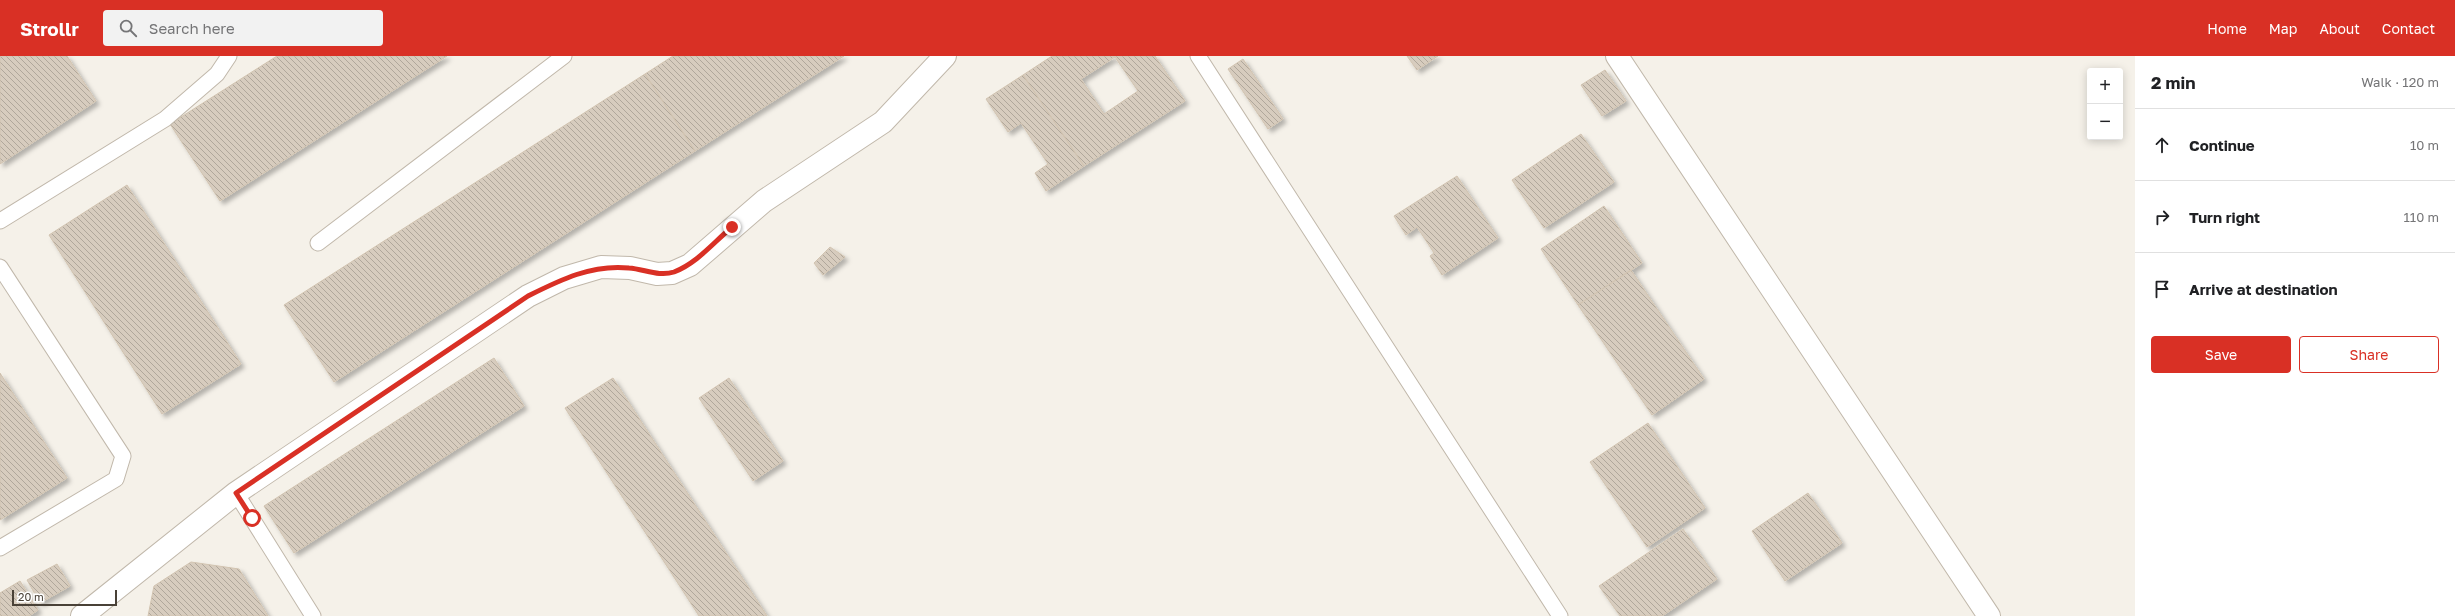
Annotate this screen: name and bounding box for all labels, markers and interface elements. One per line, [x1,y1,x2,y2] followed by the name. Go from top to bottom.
[103,10,383,46] search box
[20,17,79,40] text: Strollr
[117,17,139,39] icon: search
[149,19,235,37] text: Search here
[2207,20,2247,37] text: Home
[2269,20,2297,37] text: Map
[2319,20,2360,37] text: About
[2382,20,2435,37] text: Contact
[2087,68,2123,140] map controls
[2087,68,2123,104] button: +
[2151,72,2195,93] text: 2 min
[2361,74,2439,90] text: Walk · 120 m
[2087,104,2123,140] button: −
[2151,134,2173,156] icon: ahead
[2189,136,2255,154] text: Continue
[2410,137,2439,153] text: 10 m
[2151,206,2173,228] icon: right
[2189,208,2260,226] text: Turn right
[2404,209,2439,225] text: 110 m
[723,218,741,236] route end
[2151,278,2173,300] icon: arrive
[2189,280,2338,298] text: Arrive at destination
[2151,336,2291,373] button: Save
[2299,336,2439,373] button: Share
[243,509,261,527] route start
[12,588,117,607] scale bar
[18,590,44,603] text: 20 m

